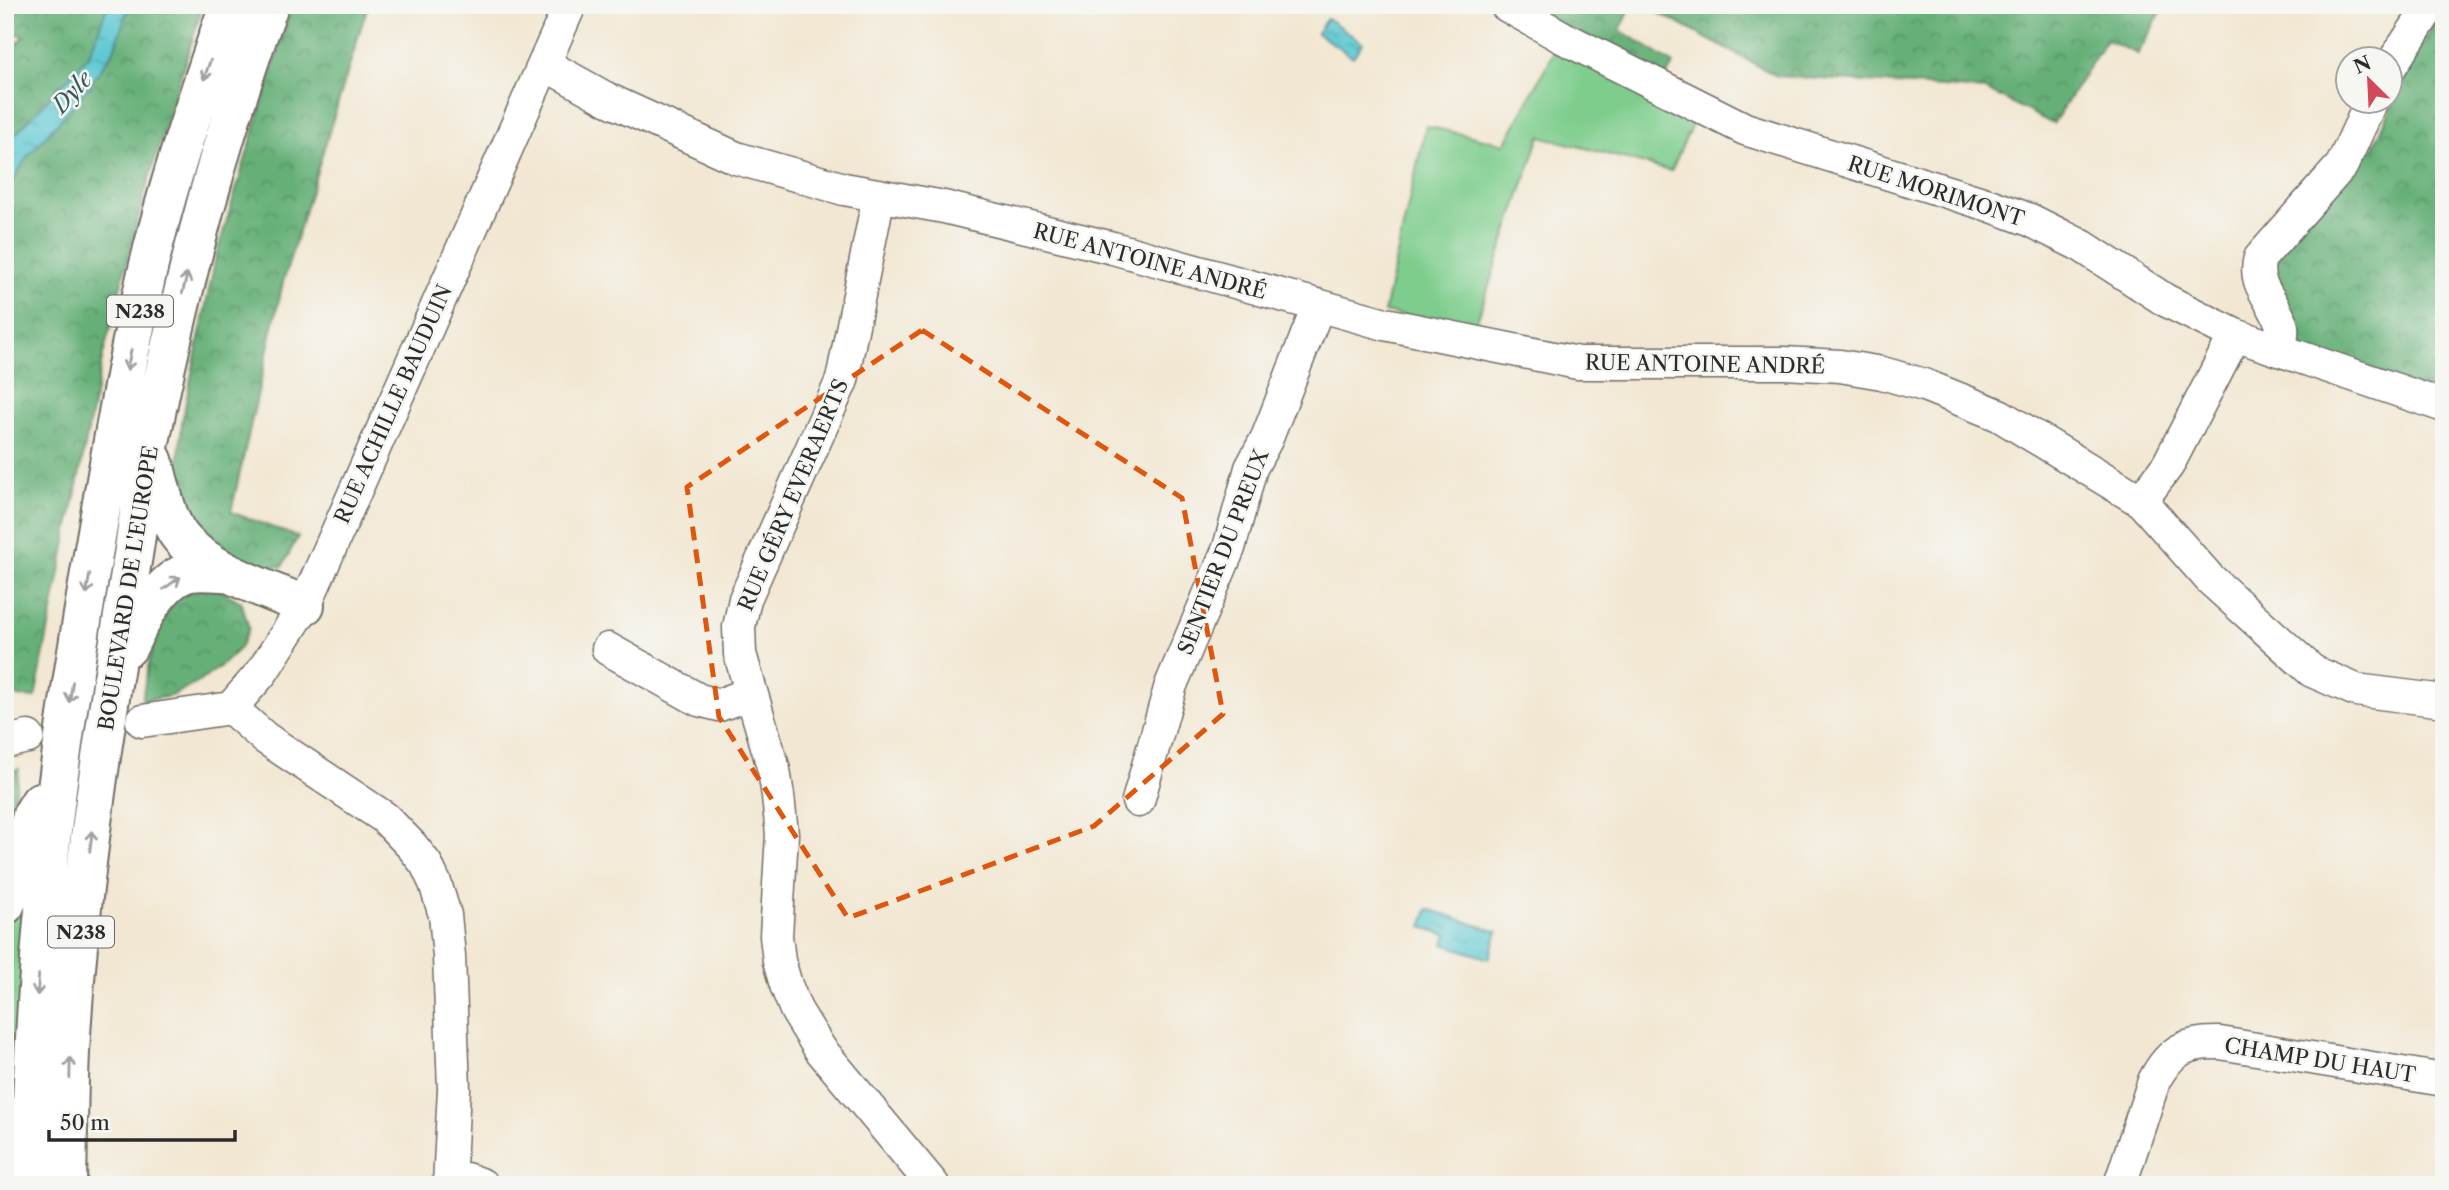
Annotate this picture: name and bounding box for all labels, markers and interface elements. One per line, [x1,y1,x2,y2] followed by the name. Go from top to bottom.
[2334,46,2404,116] north arrow
[2350,51,2375,79] text: N
[200,58,212,80] one-way arrow
[45,65,99,120] water label: Dyle
[1845,151,2028,231] street label: RUE MORIMONT
[1031,218,1269,304] street label: RUE ANTOINE ANDRÉ
[179,272,192,295] one-way arrow
[329,281,457,527] street label: RUE ACHILLE BAUDUIN
[107,296,173,326] road number: N238
[122,348,136,371] one-way arrow
[1585,349,1825,379] street label: RUE ANTOINE ANDRÉ
[733,375,853,615] street label: RUE GÉRY EVERAERTS
[93,444,163,732] street label: BOULEVARD DE L'EUROPE
[1172,446,1274,658] street label: SENTIER DU PREUX
[81,572,94,595] one-way arrow
[162,576,181,590] one-way arrow
[64,680,77,703] one-way arrow
[84,830,97,853] one-way arrow
[48,916,114,948] road number: N238
[31,973,44,995] one-way arrow
[2223,1033,2418,1087] street label: CHAMP DU HAUT
[63,1056,77,1079] one-way arrow
[49,1099,234,1143] scale bar
[60,1110,110,1135] text: 50 m

